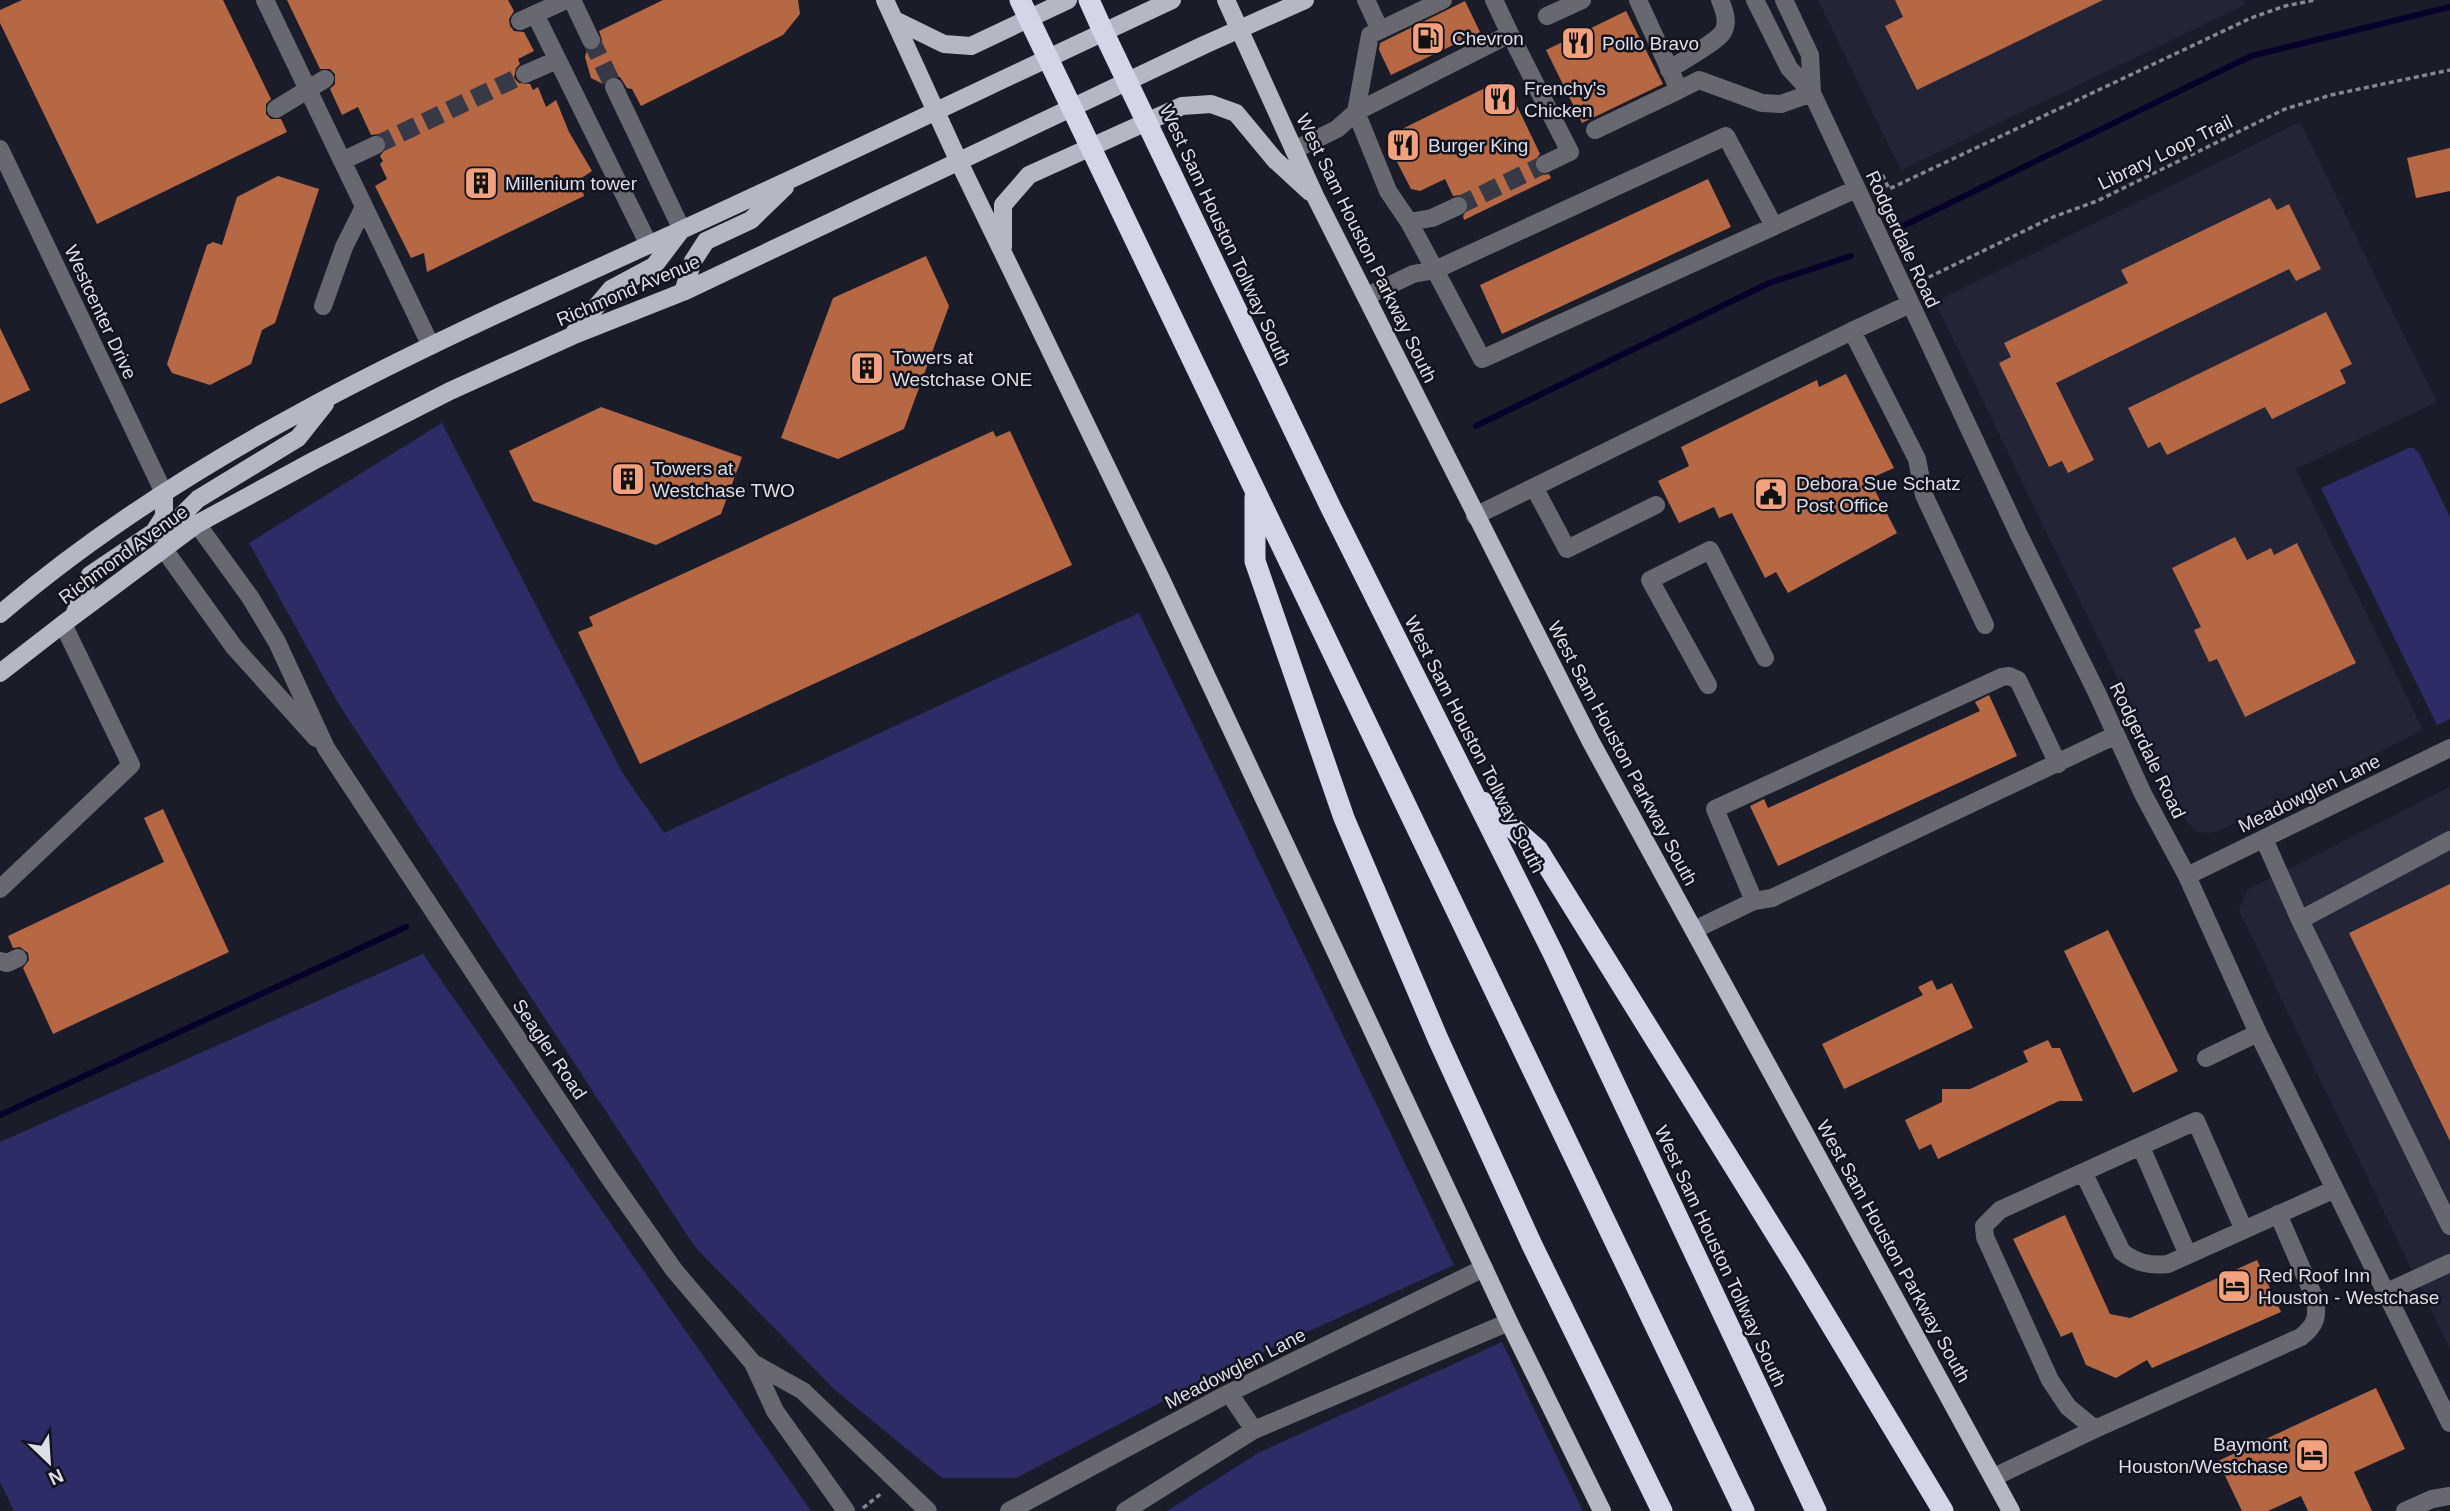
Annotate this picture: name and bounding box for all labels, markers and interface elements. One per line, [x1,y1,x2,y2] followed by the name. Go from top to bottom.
[1409,19,1447,57] fuel station icon: Chevron
[1559,24,1597,62] restaurant icon: Pollo Bravo
[1452,28,1524,49] place label: Chevron
[1602,33,1699,54] place label: Pollo Bravo
[1524,78,1606,121] place label: Frenchy's Chicken
[1481,80,1519,118] restaurant icon: Frenchy's Chicken
[1156,101,1295,369] street label: West Sam Houston Tollway South
[1292,110,1441,386] street label: West Sam Houston Parkway South
[2095,111,2236,194] street label: Library Loop Trail
[1384,126,1422,164] restaurant icon: Burger King
[1428,135,1528,156] place label: Burger King
[462,164,500,202] building icon: Millenium tower
[1862,167,1944,311] street label: Rodgerdale Road
[505,173,638,194] place label: Millenium tower
[60,242,141,383] street label: Westcenter Drive
[553,251,703,330] street label: Richmond Avenue
[892,347,1032,390] place label: Towers at Westchase ONE
[848,349,886,387] building icon: Towers at Westchase ONE
[652,458,795,501] place label: Towers at Westchase TWO
[609,460,647,498] building icon: Towers at Westchase TWO
[1796,473,1961,516] place label: Debora Sue Schatz Post Office
[1752,475,1790,513] public building icon: Debora Sue Schatz Post Office
[55,501,192,608] street label: Richmond Avenue
[1400,612,1549,876] street label: West Sam Houston Tollway South
[1544,617,1701,889] street label: West Sam Houston Parkway South
[2105,679,2190,822] street label: Rodgerdale Road
[2235,750,2384,837] street label: Meadowglen Lane
[508,995,591,1103] street label: Seagler Road
[1813,1117,1975,1386] street label: West Sam Houston Parkway South
[1651,1122,1790,1390] street label: West Sam Houston Tollway South
[2258,1265,2439,1308] place label: Red Roof Inn Houston - Westchase
[2215,1267,2253,1305] hotel icon: Red Roof Inn Houston - Westchase
[1161,1324,1309,1413] street label: Meadowglen Lane
[14,1427,84,1497] north arrow
[2118,1434,2289,1477] place label: Baymont Houston/Westchase
[2293,1436,2331,1474] hotel icon: Baymont Houston/Westchase
[45,1465,67,1489] text: N

